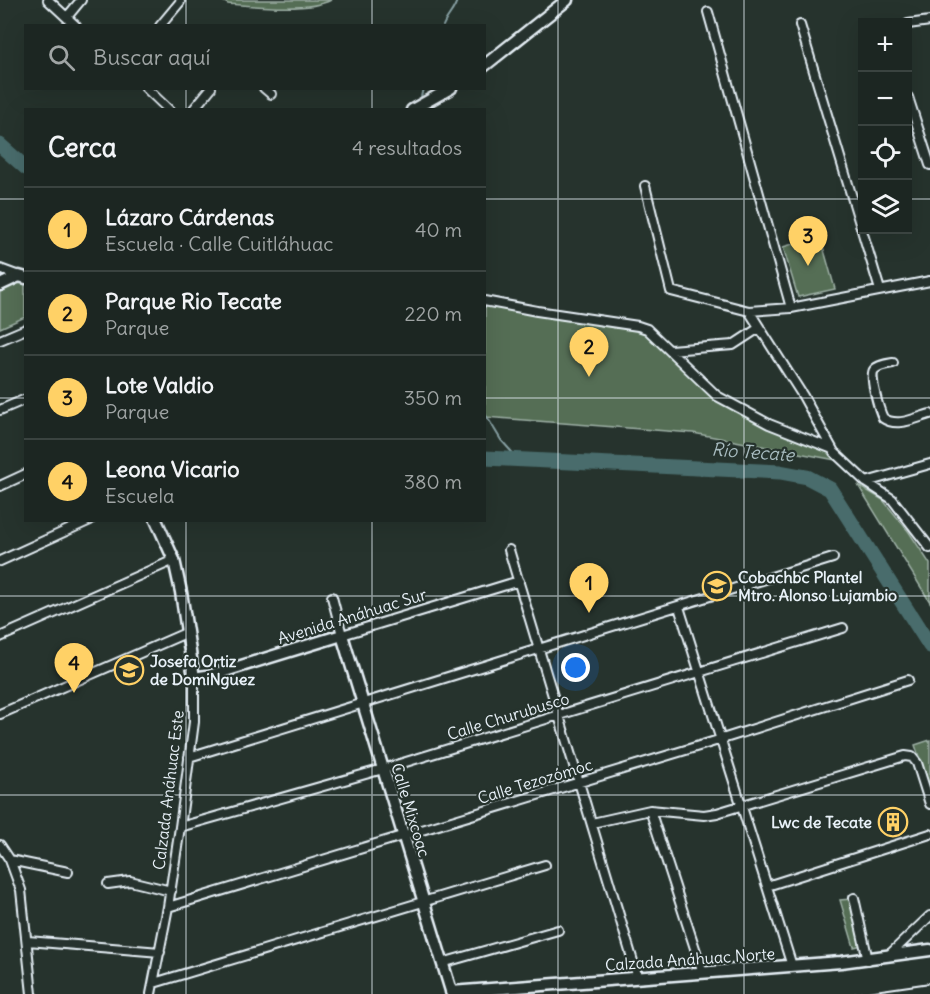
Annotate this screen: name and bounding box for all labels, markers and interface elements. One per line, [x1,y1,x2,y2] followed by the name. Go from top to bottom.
[858,18,912,234] map controls
[858,18,912,72] button: +
[24,24,486,90] search box
[45,41,78,74] icon: search
[93,43,210,71] text: Buscar aquí
[858,72,912,126] button: −
[858,126,912,180] button: locate
[48,131,117,164] text: Cerca
[352,135,462,160] text: 4 resultados
[858,180,912,234] button: layers
[105,203,274,231] text: Lázaro Cárdenas
[788,216,828,266] pin: 3
[64,217,71,242] text: 1
[415,217,462,242] text: 40 m
[105,231,333,256] text: Escuela · Calle Cuitláhuac
[105,287,282,315] text: Parque Rio Tecate
[62,301,73,326] text: 2
[405,301,462,326] text: 220 m
[105,315,169,340] text: Parque
[570,328,608,377] pin: 2
[105,371,214,399] text: Lote Valdio
[62,385,73,410] text: 3
[404,385,462,410] text: 350 m
[105,399,169,424] text: Parque
[711,438,796,466] water label: Río Tecate
[105,455,240,483] text: Leona Vicario
[62,469,73,494] text: 4
[404,469,462,494] text: 380 m
[105,483,174,508] text: Escuela
[570,564,608,613] pin: 1
[738,567,897,605] place label: Cobachbc Plantel Mtro. Alonso Lujambio
[701,570,733,602] school or university icon: Cobachbc Plantel Mtro. Alonso Lujambio
[275,584,429,648] street label: Avenida Anáhuac Sur
[54,644,94,693] pin: 4
[150,651,255,690] place label: Josefa Ortiz de DomiNguez
[561,653,590,682] your location
[113,654,145,686] school or university icon: Josefa Ortiz de DomiNguez
[445,688,571,744] street label: Calle Churubusco
[148,709,188,871] street label: Calzada Anáhuac Este
[475,754,595,808] street label: Calle Tezozómoc
[387,761,435,859] street label: Calle Mixcoac
[877,806,909,838] building icon: Lwc de Tecate
[771,812,872,832] place label: Lwc de Tecate
[604,943,776,975] street label: Calzada Anáhuac Norte

